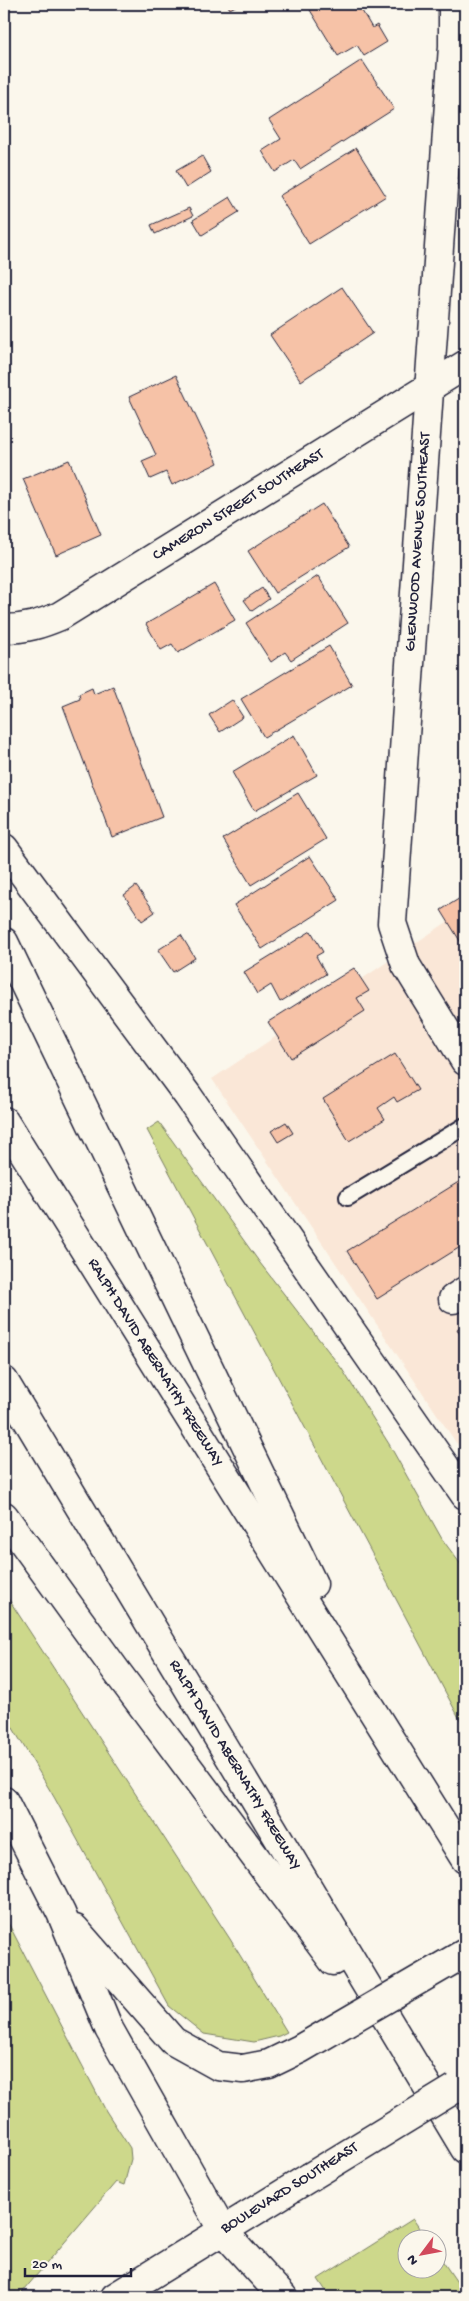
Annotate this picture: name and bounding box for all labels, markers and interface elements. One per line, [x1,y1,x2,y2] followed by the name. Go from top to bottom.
[402,431,436,652] street label: GLENWOOD AVENUE SOUTHEAST
[149,445,328,566] street label: CAMERON STREET SOUTHEAST
[83,1255,227,1470] street label: RALPH DAVID ABERNATHY FREEWAY
[164,1657,305,1874] street label: RALPH DAVID ABERNATHY FREEWAY
[217,2139,363,2240] street label: BOULEVARD SOUTHEAST
[396,2228,446,2278] north arrow
[25,2246,131,2278] scale bar
[403,2251,423,2268] text: N
[32,2256,62,2274] text: 20 m

